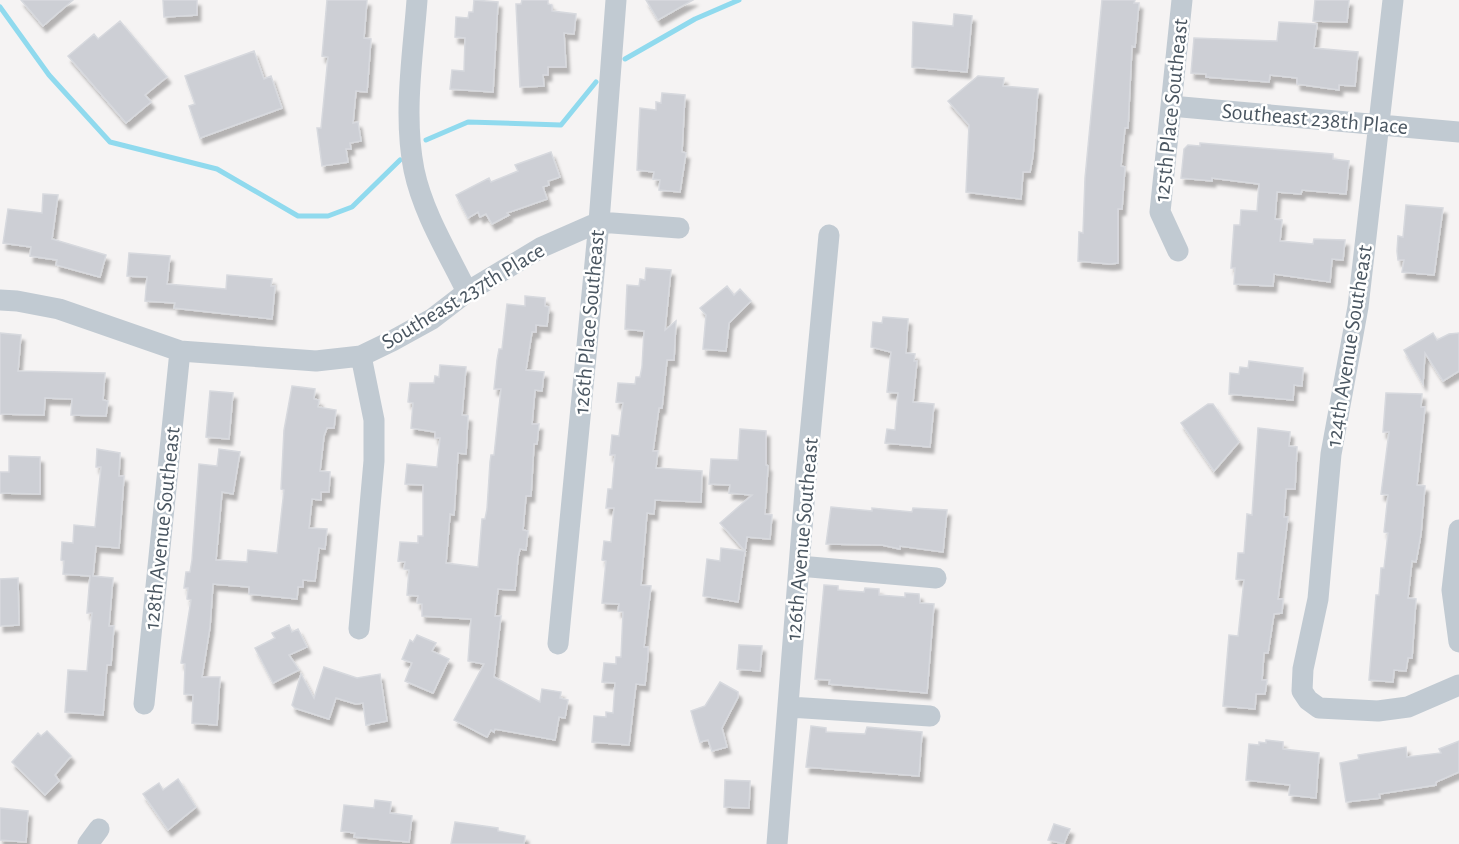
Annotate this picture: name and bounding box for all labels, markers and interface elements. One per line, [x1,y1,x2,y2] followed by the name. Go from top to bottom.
[1150,17,1192,203] street label: 125th Place Southeast
[1221,100,1409,138] street label: Southeast 238th Place
[570,229,608,415] street label: 126th Place Southeast
[378,239,548,353] street label: Southeast 237th Place
[1322,244,1376,448] street label: 124th Avenue Southeast
[140,426,184,630] street label: 128th Avenue Southeast
[782,437,822,641] street label: 126th Avenue Southeast

